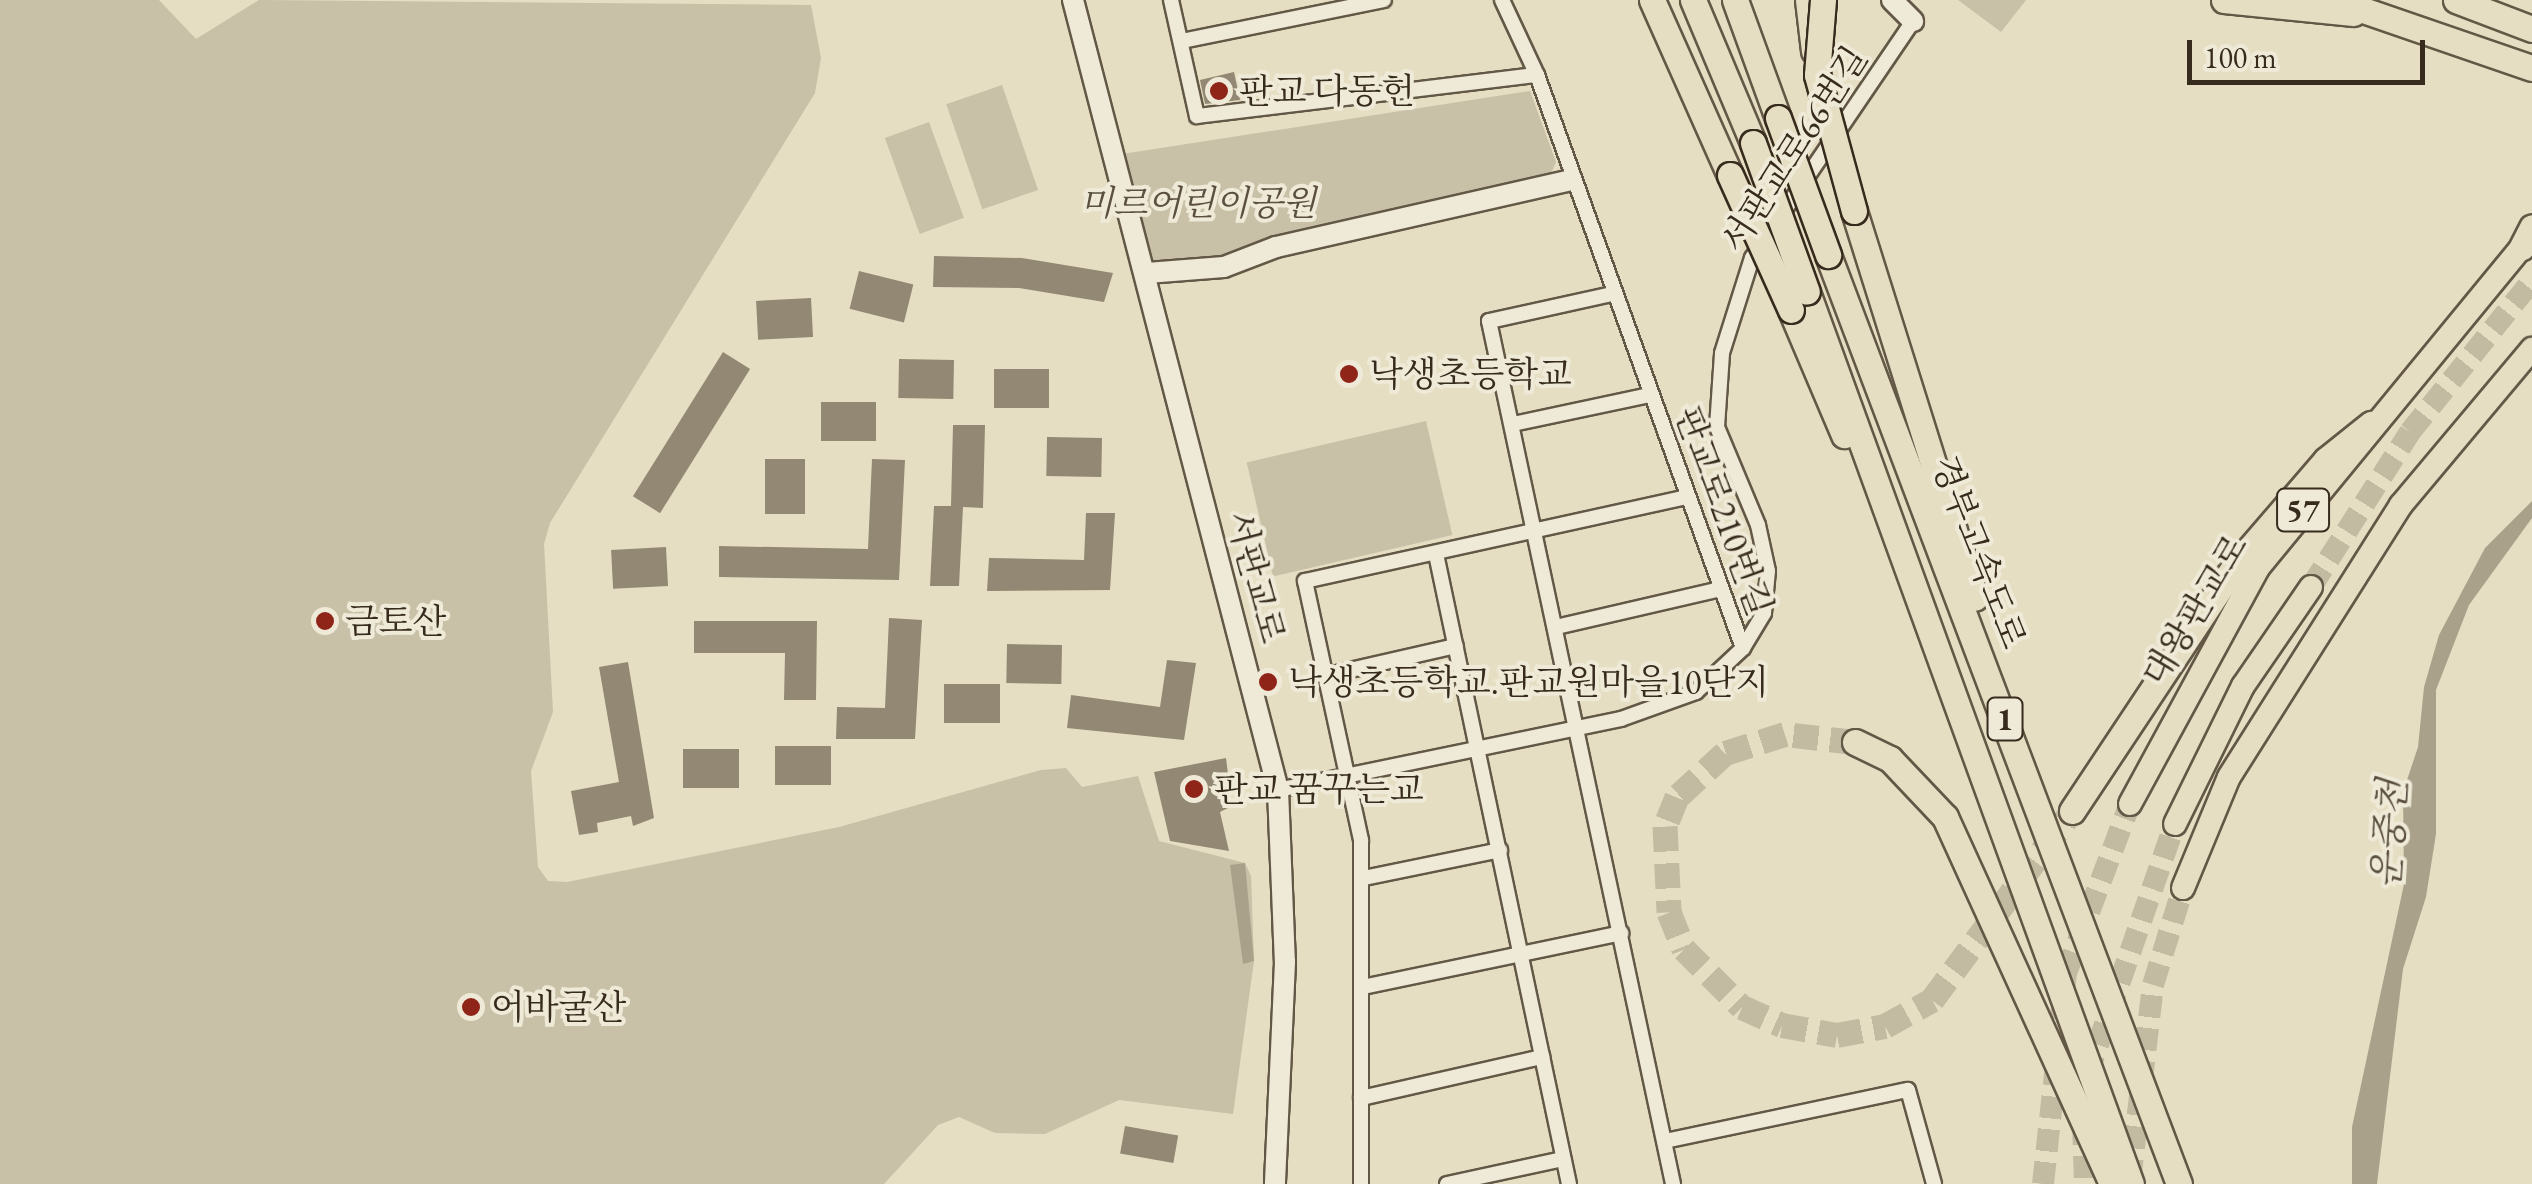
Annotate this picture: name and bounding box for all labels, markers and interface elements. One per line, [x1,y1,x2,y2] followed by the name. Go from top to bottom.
[2192,20,2430,82] scale bar
[1712,38,1876,260] street label: 서판교로66번길
[2204,38,2277,77] text: 100 m
[1239,70,1415,112] place label: 판교 다동헌
[1208,80,1230,102] marker: 판교 다동헌
[1080,182,1316,224] park label: 미르어린이공원
[1369,353,1572,395] place label: 낙생초등학교
[1338,363,1360,385] marker: 낙생초등학교
[1667,401,1781,621] street label: 판교로210번길
[1923,450,2035,654] street label: 경부고속도로
[2276,483,2330,537] road number: 57
[1218,506,1294,648] street label: 서판교로
[2133,527,2257,693] street label: 대왕판교로
[345,600,446,642] place label: 금토산
[314,610,336,632] marker: 금토산
[1288,661,1769,703] place label: 낙생초등학교.판교원마을10단지
[1257,671,1279,693] marker: 낙생초등학교.판교원마을10단지
[1985,692,2025,746] road number: 1
[1214,768,1424,810] place label: 판교 꿈꾸는교
[2362,777,2416,891] water label: 운중천
[1183,778,1205,800] marker: 판교 꿈꾸는교
[491,986,626,1028] place label: 어바굴산
[460,996,482,1018] marker: 어바굴산

